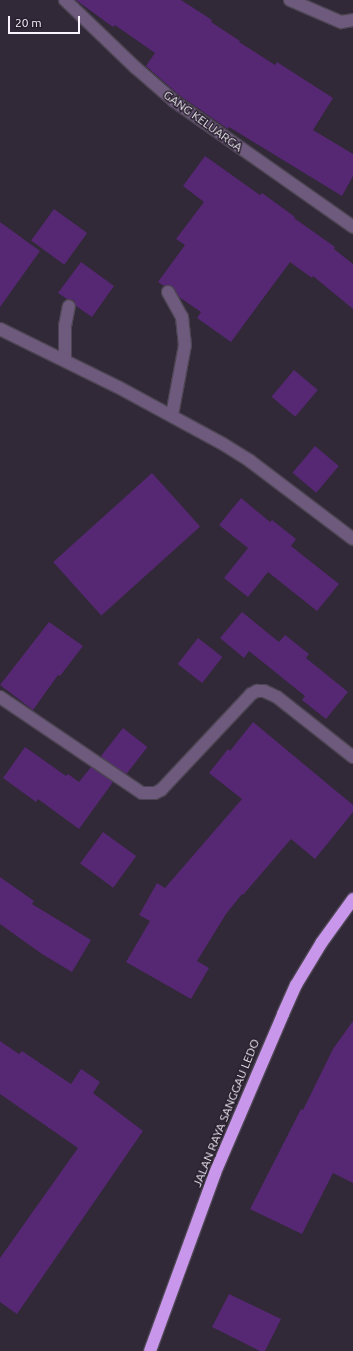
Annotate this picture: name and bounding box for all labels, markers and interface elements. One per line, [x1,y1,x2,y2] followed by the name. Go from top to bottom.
[10,8,82,34] scale bar
[15,16,42,29] text: 20 m
[161,87,245,155] street label: GANG KELUARGA
[190,1037,262,1189] street label: JALAN RAYA SANGGAU LEDO

